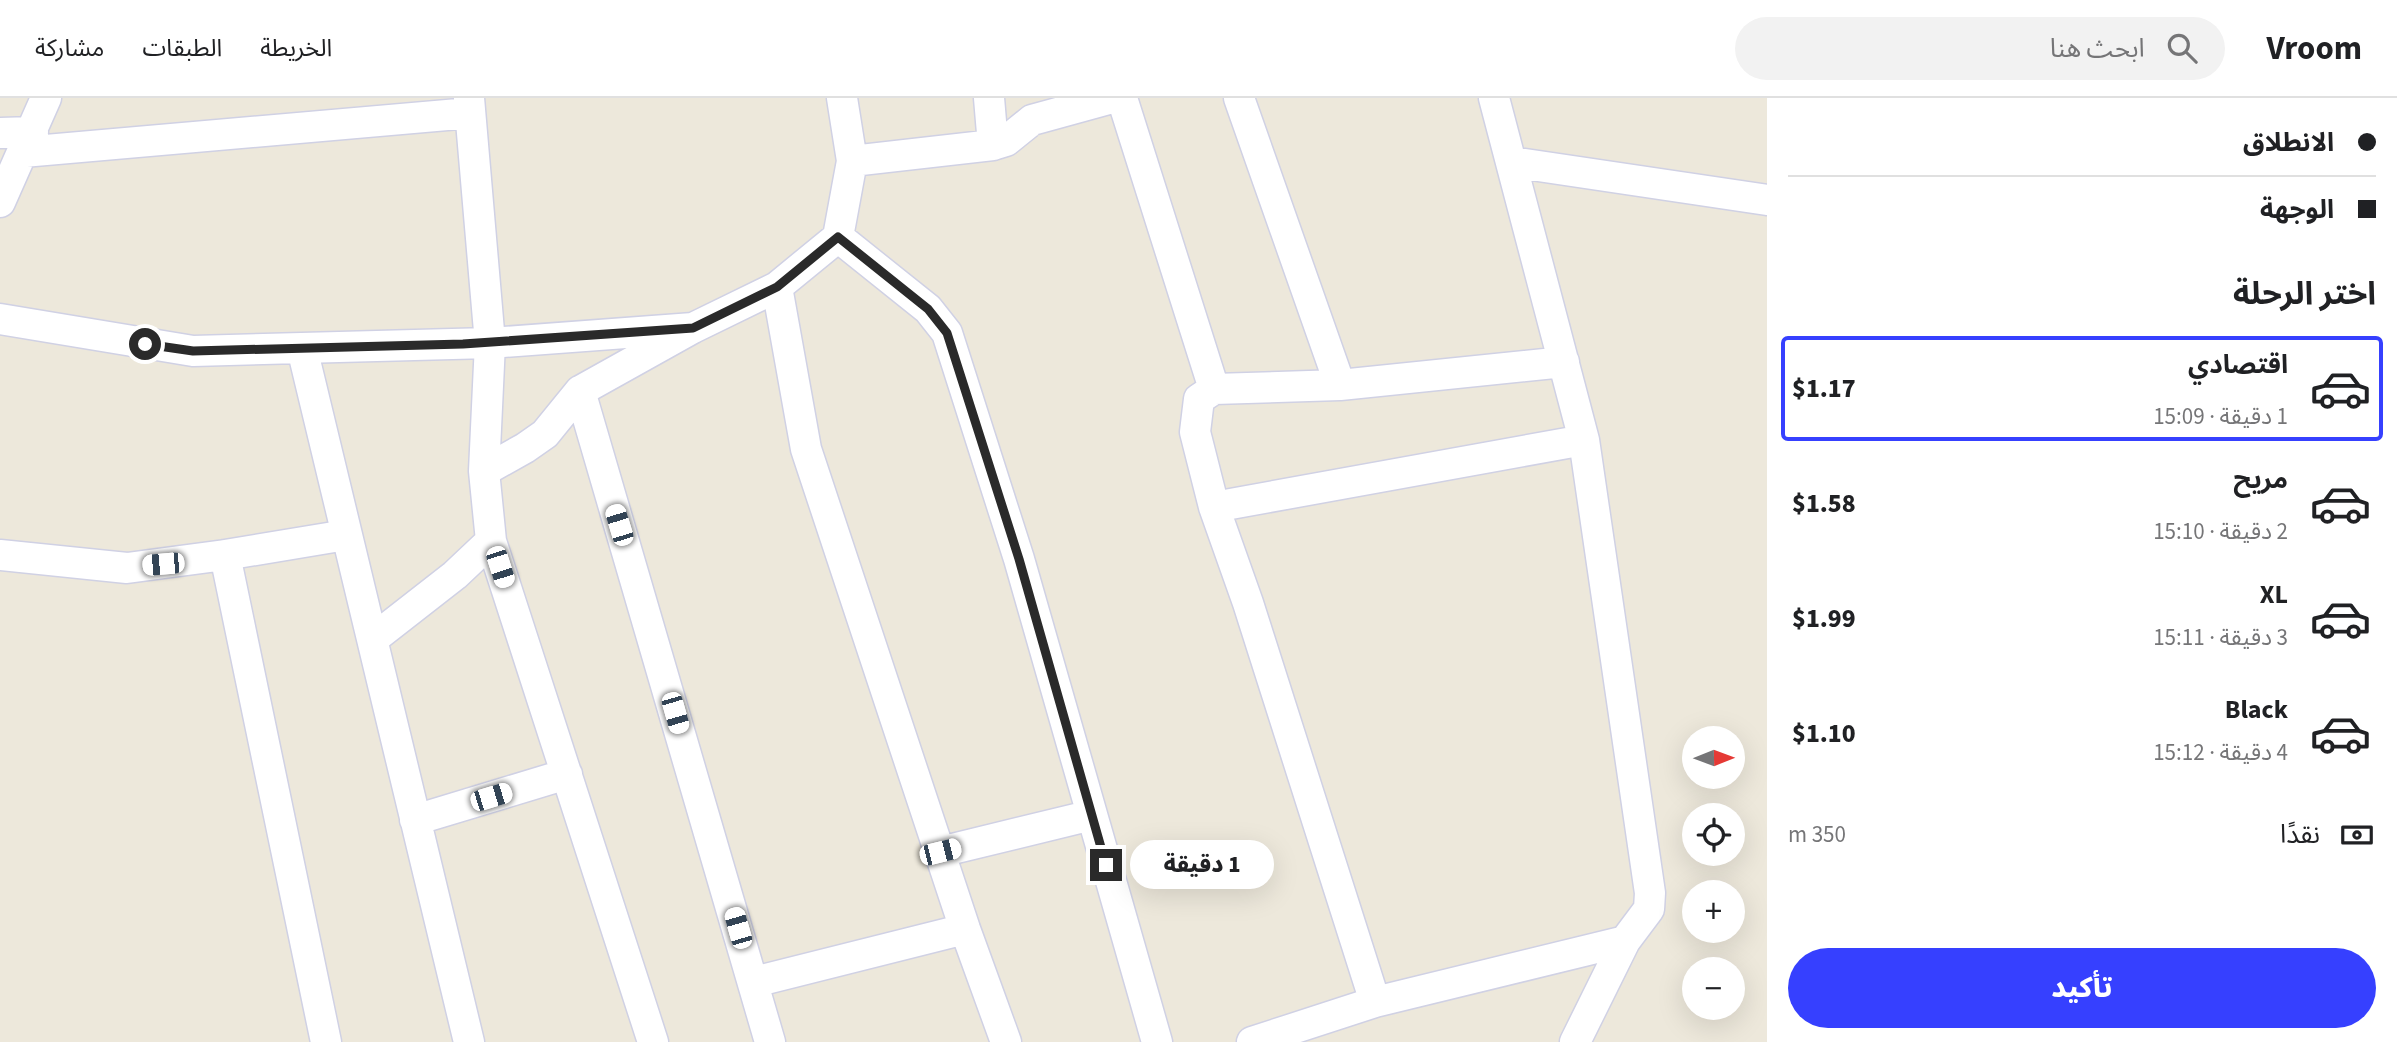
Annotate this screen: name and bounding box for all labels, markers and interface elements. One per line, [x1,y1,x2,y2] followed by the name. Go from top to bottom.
[1735,17,2225,80] search box
[2267,25,2362,72] text: Vroom
[2163,29,2201,67] icon: search
[2050,30,2145,67] text: ابحث هنا
[35,31,104,66] text: مشاركة
[142,31,222,66] text: الطبقات
[260,31,332,66] text: الخريطة
[2243,124,2334,161] text: الانطلاق
[2260,191,2334,228] text: الوجهة
[2233,271,2376,317] text: اختر الرحلة
[129,328,161,360] route start
[2188,346,2288,383] text: اقتصادي
[2309,357,2372,420] icon: car
[1792,370,1856,407] text: $1.17
[2153,400,2288,433] text: 1 دقيقة · 15:09
[2233,461,2288,498] text: مريح
[2309,472,2372,535] icon: car
[1792,485,1856,522] text: $1.58
[603,502,636,548] car
[2153,515,2288,548] text: 2 دقيقة · 15:10
[484,544,517,590] car
[142,552,185,576] car
[2260,576,2288,613] text: XL
[2309,587,2372,650] icon: car
[1792,600,1856,637] text: $1.99
[2153,621,2288,654] text: 3 دقيقة · 15:11
[660,690,691,736] car
[2225,691,2288,728] text: Black
[2309,702,2372,765] icon: car
[1792,715,1856,752] text: $1.10
[1682,726,1745,789] north arrow
[1682,726,1745,1020] map controls
[2153,736,2288,769] text: 4 دقيقة · 15:12
[468,781,515,813] car
[1682,803,1745,866] button: locate
[2280,816,2320,853] text: نقدًا
[2338,816,2376,854] icon: cash
[1788,818,1846,851] text: 350 m
[918,837,963,867] car
[1130,840,1274,890] callout: 1 دقيقة
[1164,848,1240,881] text: 1 دقيقة
[1090,849,1122,881] route end
[1682,880,1745,943] button: +
[723,905,754,951] car
[1788,948,2376,1028] button: تأكيد
[1682,957,1745,1020] button: −

